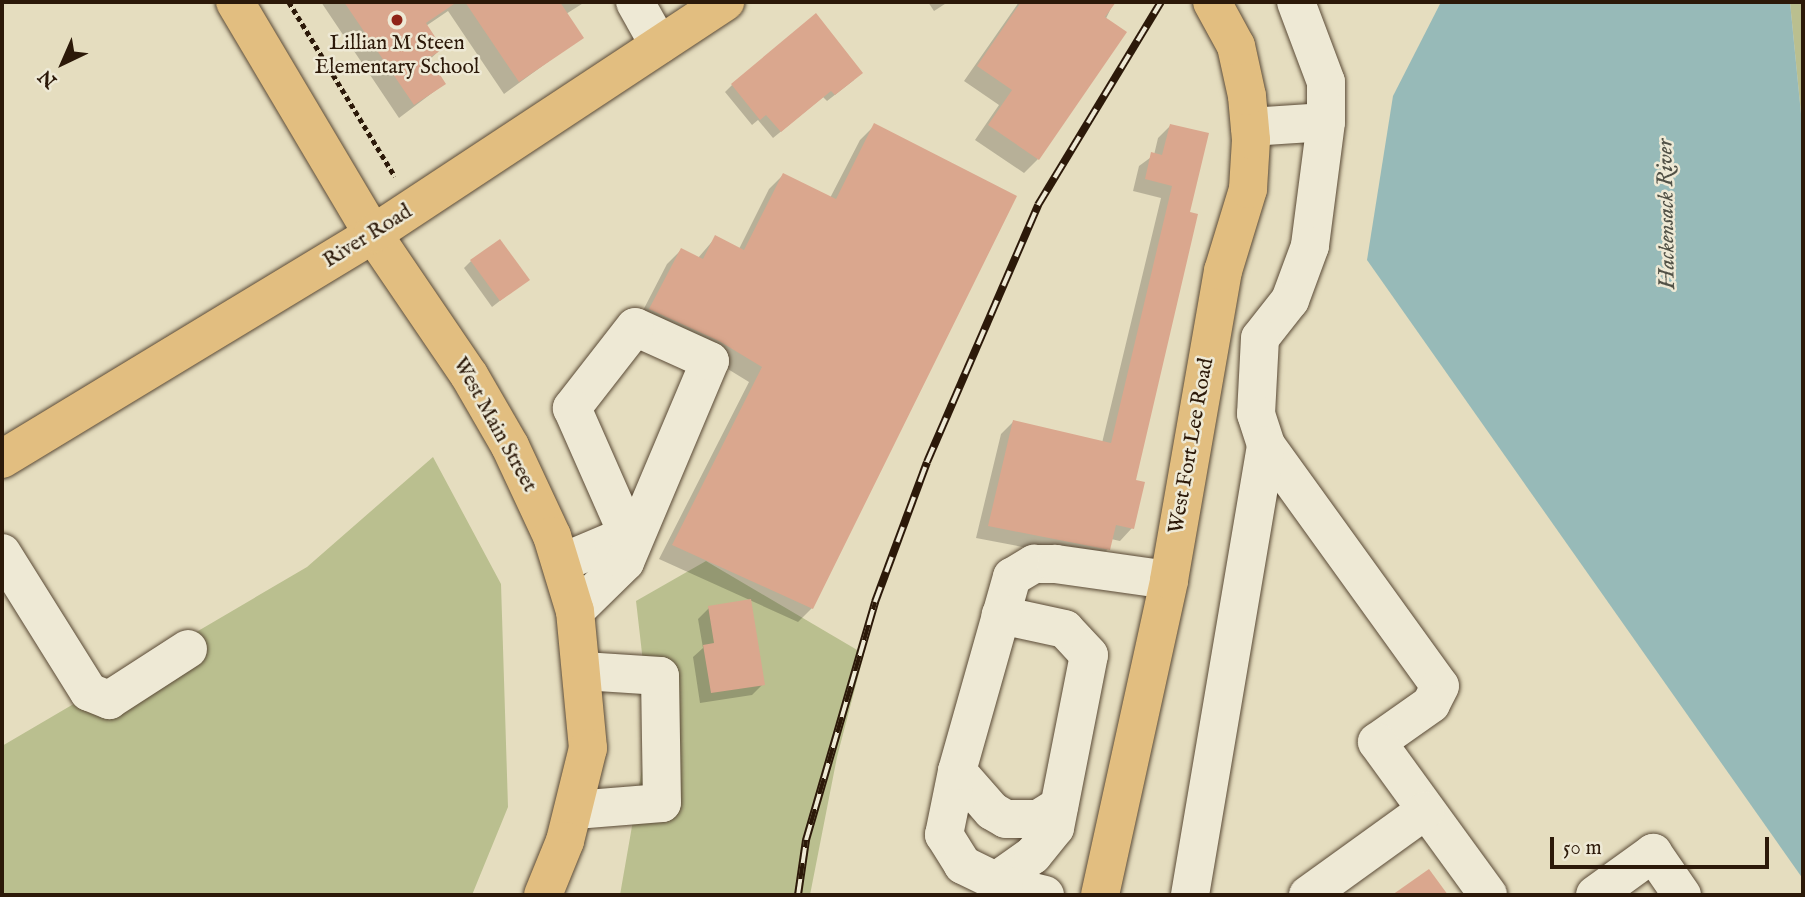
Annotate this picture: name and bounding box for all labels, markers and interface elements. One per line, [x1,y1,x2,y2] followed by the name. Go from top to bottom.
[389,12,405,28] marker: Lillian M Steen Elementary School
[28,28,98,98] north arrow
[315,31,479,81] place label: Lillian M Steen Elementary School
[34,64,63,92] text: N
[1652,139,1682,289] water label: Hackensack River
[319,200,417,274] street label: River Road
[447,353,541,497] street label: West Main Street
[1164,356,1220,536] street label: West Fort Lee Road
[1553,824,1772,868] scale bar
[1563,835,1602,862] text: 50 m

